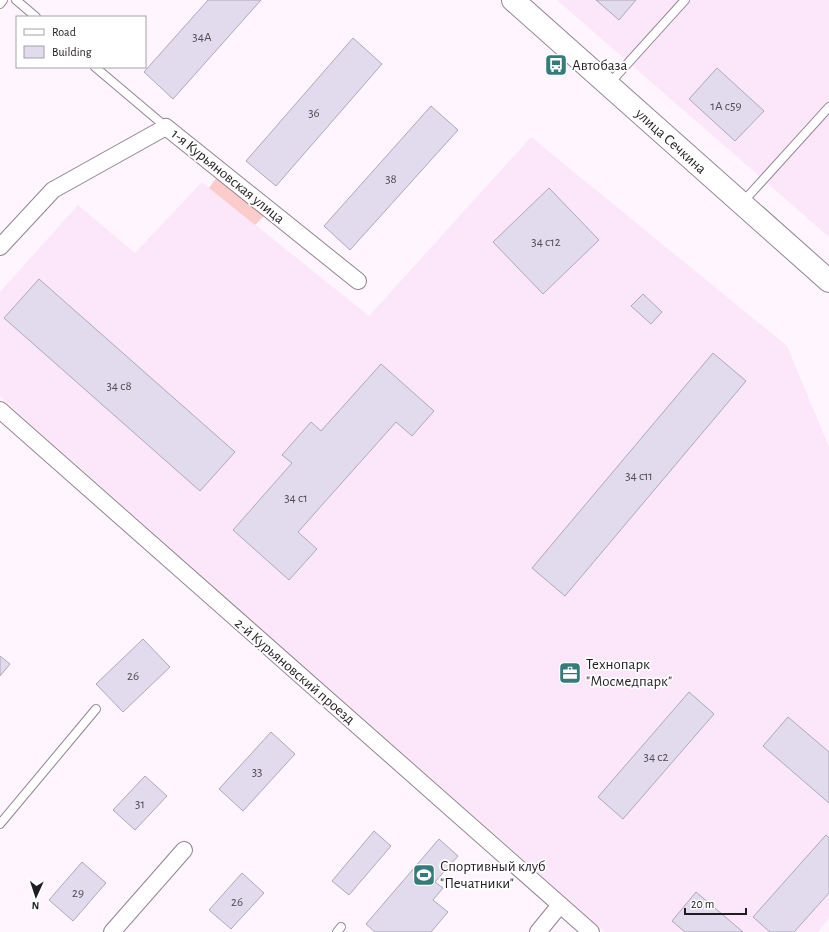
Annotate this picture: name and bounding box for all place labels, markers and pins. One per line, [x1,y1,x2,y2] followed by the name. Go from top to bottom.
[543,52,569,78] bus stop icon: Автобаза
[572,58,627,73] place label: Автобаза
[586,657,672,689] place label: Технопарк "Мосмедпарк"
[557,660,583,686] office icon: Технопарк "Мосмедпарк"
[440,859,546,891] place label: Спортивный клуб "Печатники"
[411,862,437,888] sports icon: Спортивный клуб "Печатники"

